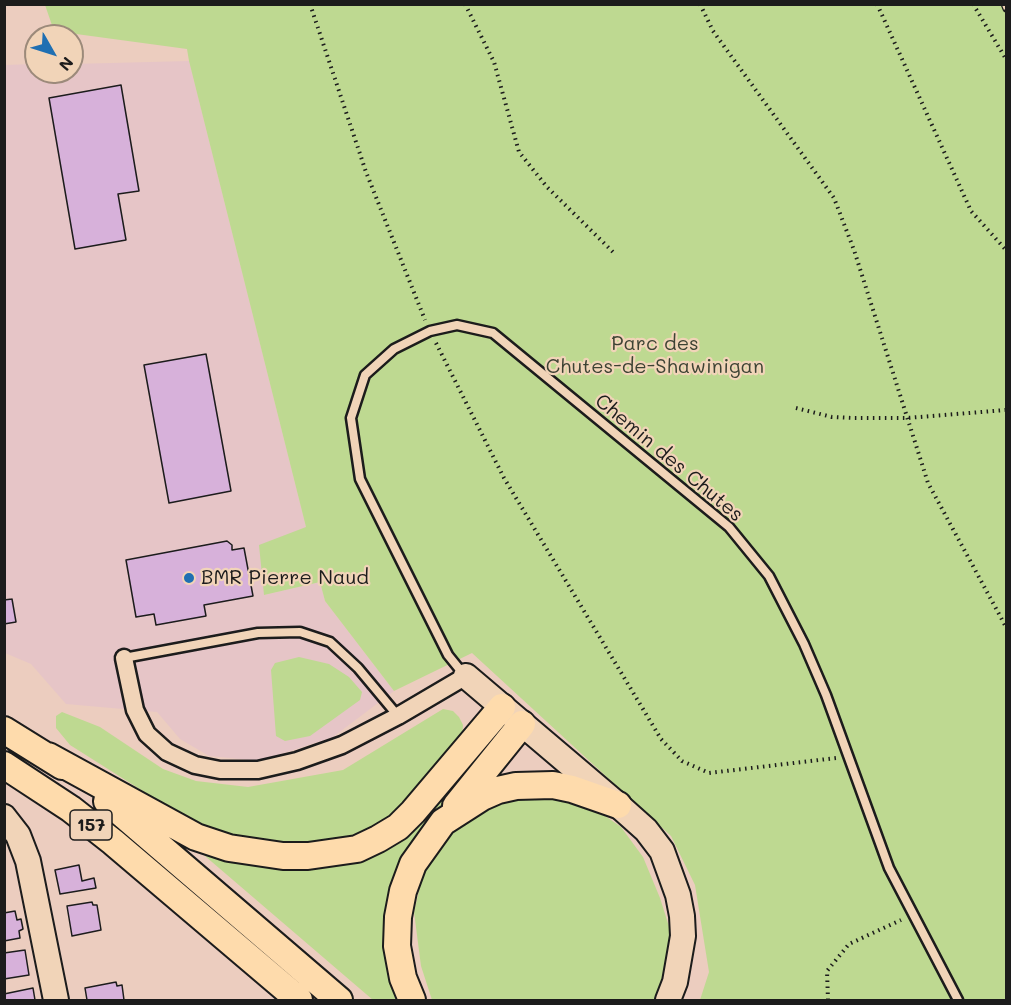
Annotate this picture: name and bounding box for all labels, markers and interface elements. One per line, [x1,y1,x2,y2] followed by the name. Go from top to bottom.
[24,24,84,84] north arrow
[55,53,79,76] text: N
[546,332,764,379] park label: Parc des Chutes-de-Shawinigan
[590,389,748,527] street label: Chemin des Chutes
[201,566,369,590] place label: BMR Pierre Naud
[182,571,196,585] marker: BMR Pierre Naud
[70,810,112,840] road number: 157

